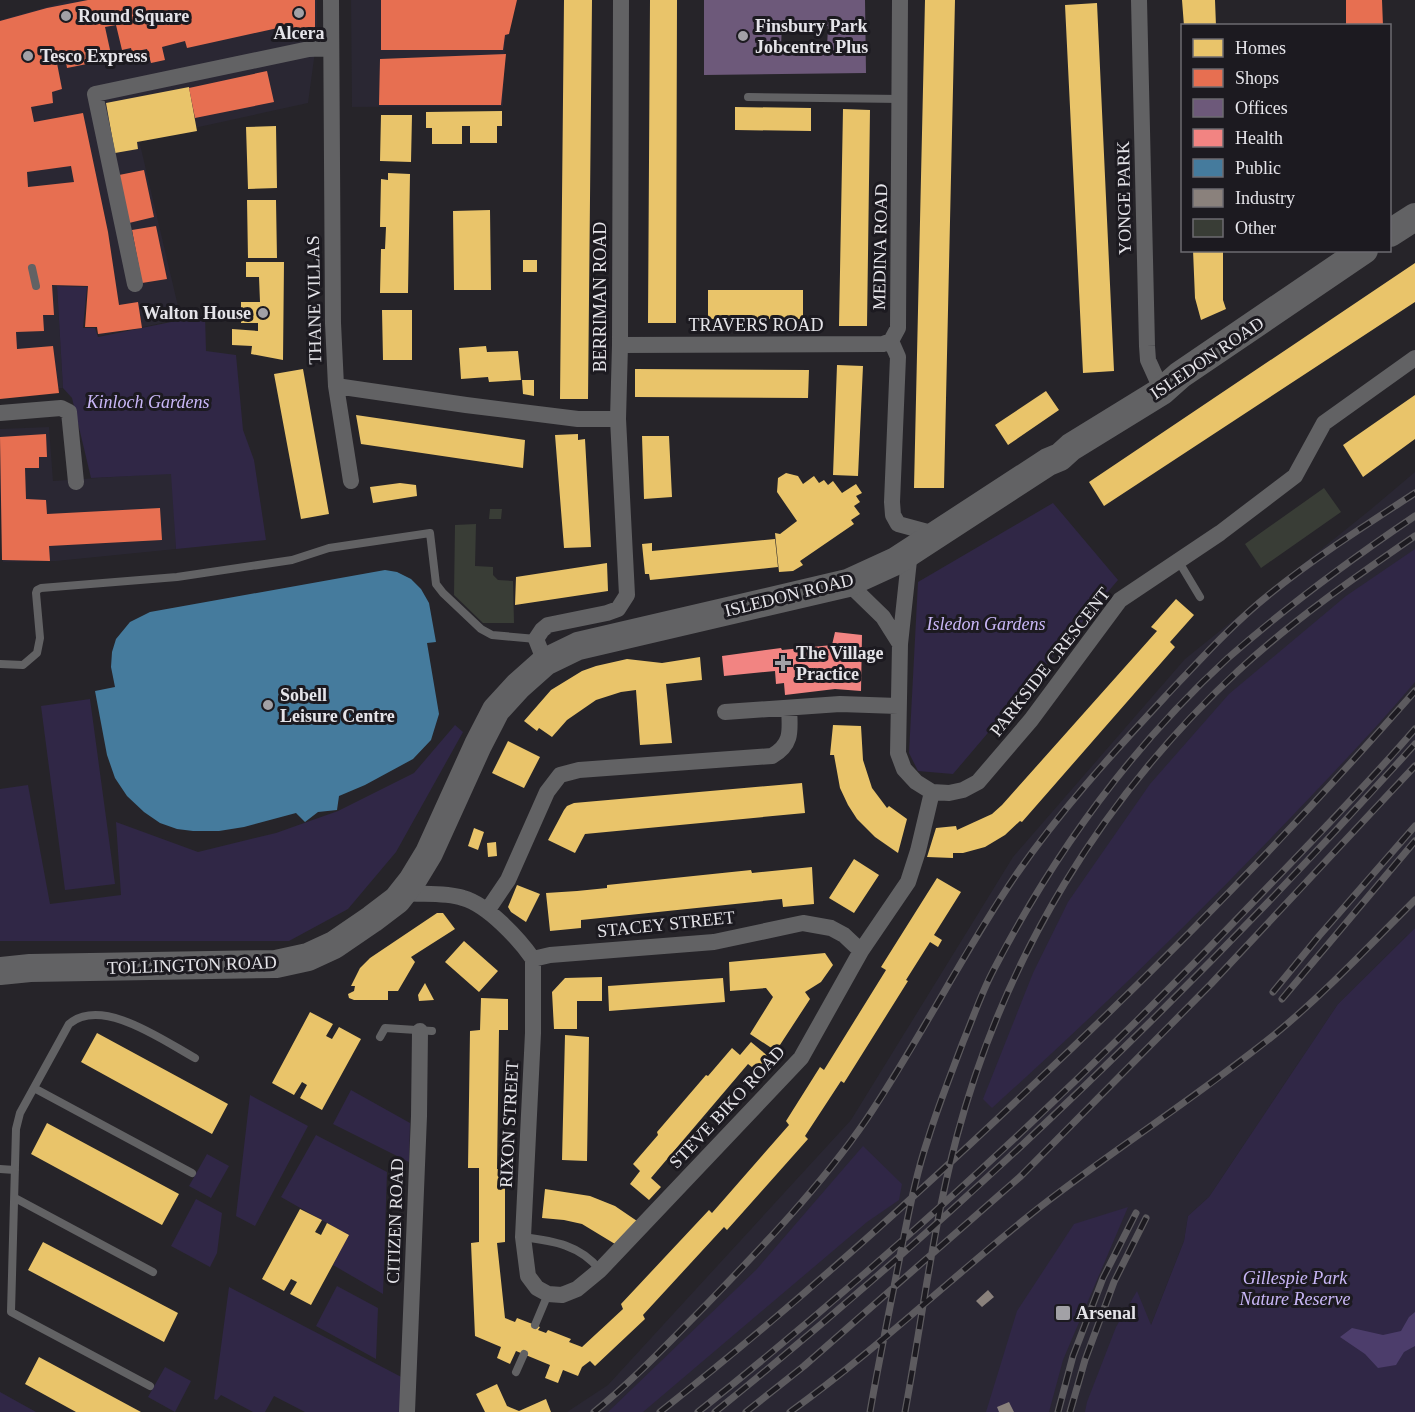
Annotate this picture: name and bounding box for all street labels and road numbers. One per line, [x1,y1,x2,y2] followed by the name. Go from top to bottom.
[1113,141,1135,255] street label: YONGE PARK
[869,184,891,310] street label: MEDINA ROAD
[590,222,610,372] street label: BERRIMAN ROAD
[303,235,325,365] street label: THANE VILLAS
[1146,313,1268,403] street label: ISLEDON ROAD
[688,315,824,335] street label: TRAVERS ROAD
[722,569,856,621] street label: ISLEDON ROAD
[986,584,1114,740] street label: PARKSIDE CRESCENT
[596,907,736,941] street label: STACEY STREET
[107,952,277,978] street label: TOLLINGTON ROAD
[665,1042,789,1172] street label: STEVE BIKO ROAD
[496,1060,522,1188] street label: RIXON STREET
[383,1158,407,1284] street label: CITIZEN ROAD

